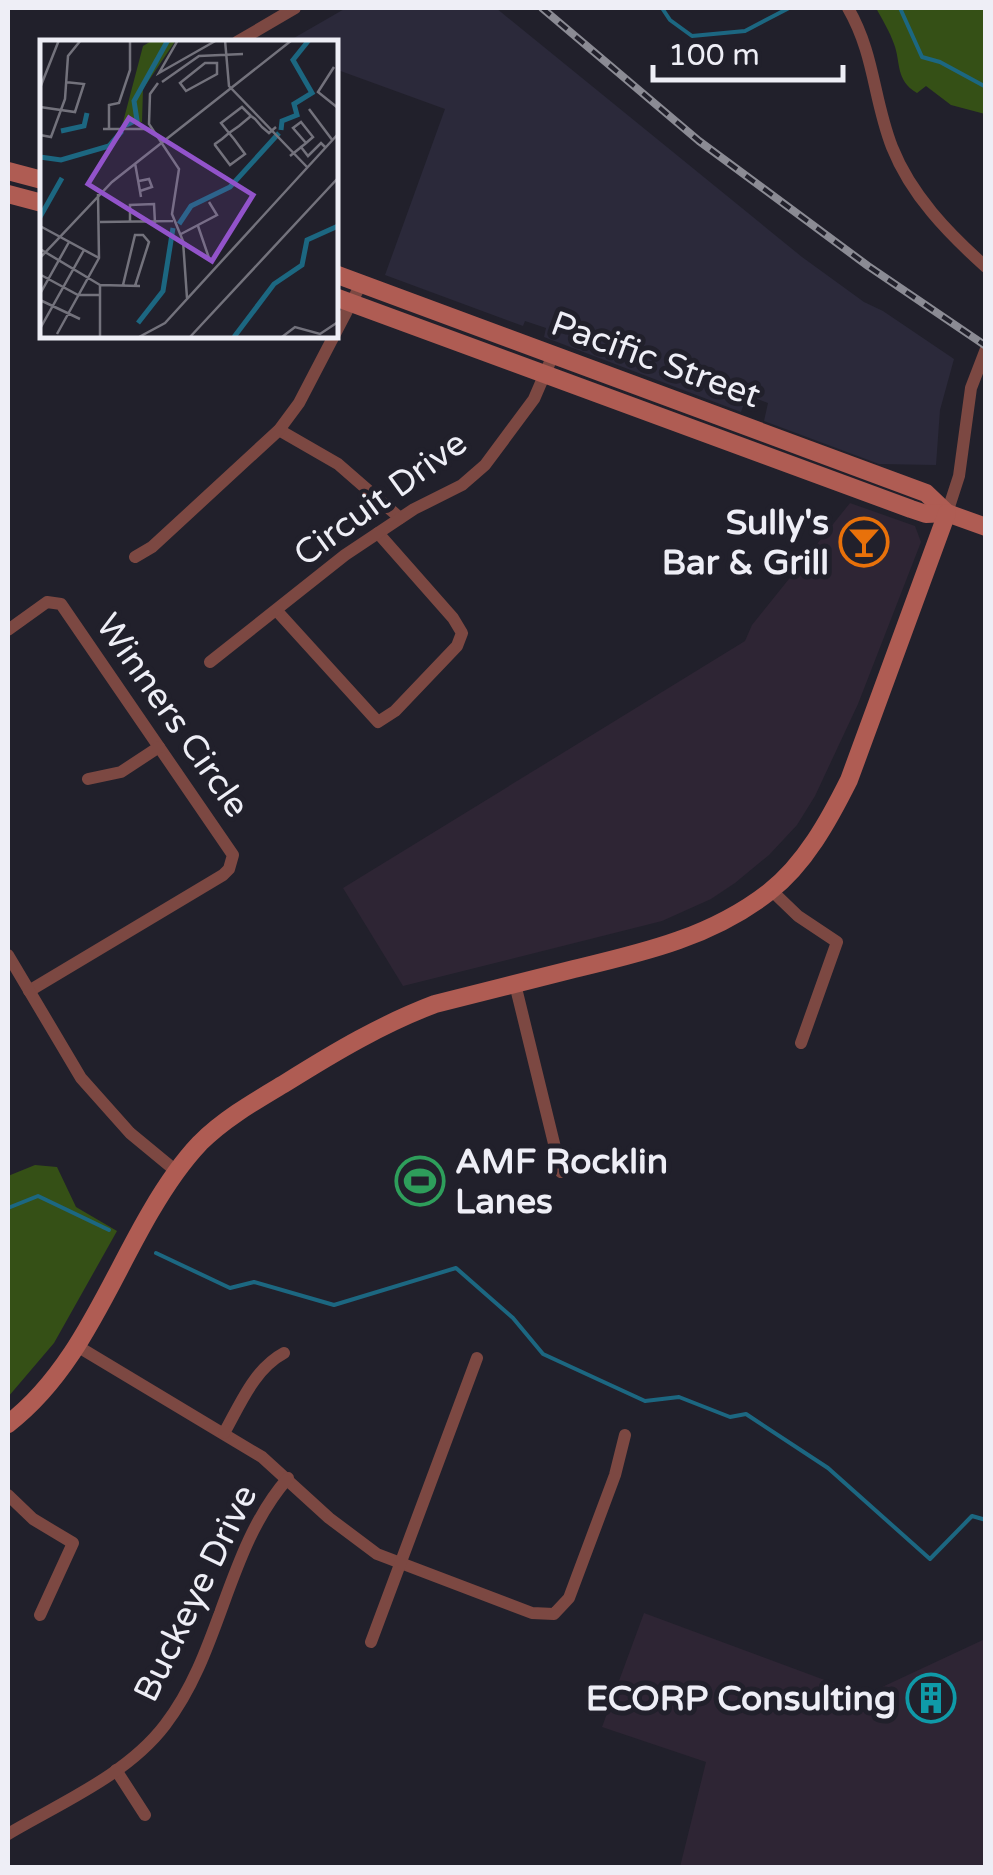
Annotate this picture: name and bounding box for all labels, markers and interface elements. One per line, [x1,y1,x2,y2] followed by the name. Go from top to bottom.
[653,20,843,82] scale bar
[668,37,760,74] text: 100 m
[40,40,338,338] inset map
[545,303,766,417] street label: Pacific Street
[286,422,475,576] street label: Circuit Drive
[662,502,829,584] place label: Sully's Bar & Grill
[838,516,890,568] bar icon: Sully's Bar & Grill
[87,606,258,825] street label: Winners Circle
[455,1141,668,1223] place label: AMF Rocklin Lanes
[394,1155,446,1207] sports icon: AMF Rocklin Lanes
[125,1478,267,1709] street label: Buckeye Drive
[905,1672,957,1724] building icon: ECORP Consulting
[586,1678,896,1720] place label: ECORP Consulting

